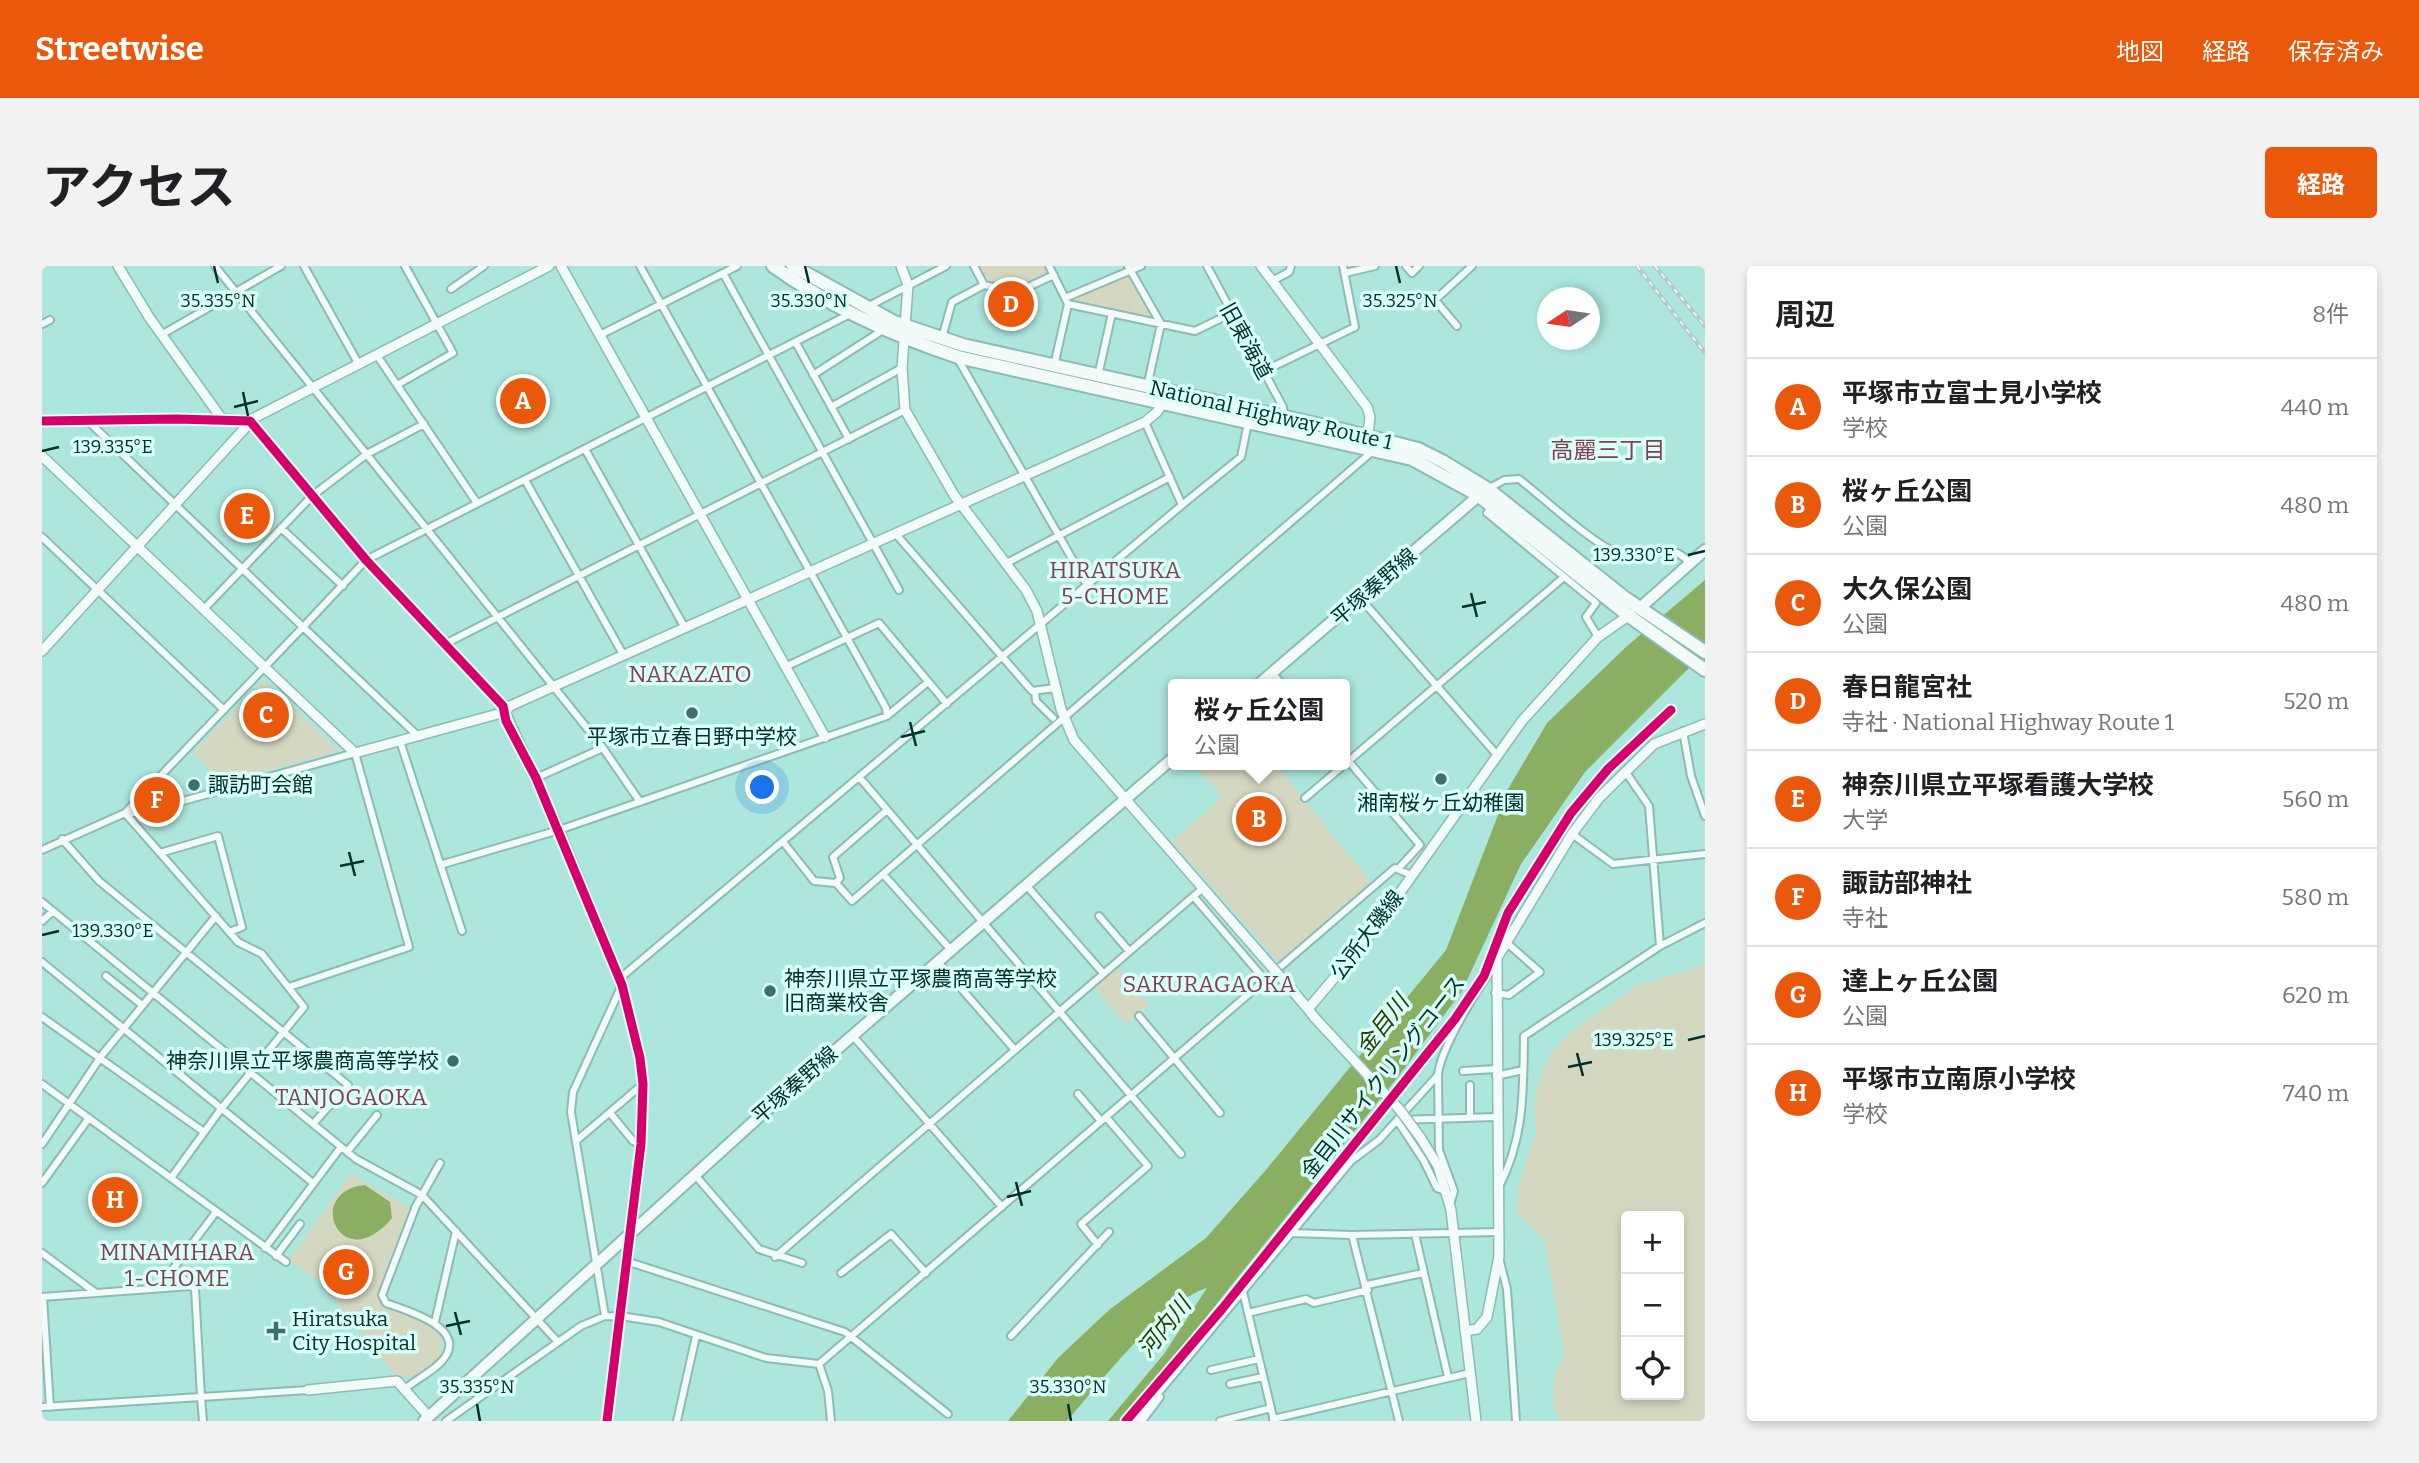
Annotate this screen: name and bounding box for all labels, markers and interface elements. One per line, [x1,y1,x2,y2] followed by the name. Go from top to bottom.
[35,29,204,69] text: Streetwise
[2116,38,2164,66] text: 地図
[2202,38,2250,66] text: 経路
[2288,38,2384,66] text: 保存済み
[2265,147,2377,218] button: 経路
[42,158,236,217] text: アクセス
[988,278,1034,330] pin: D
[1537,287,1600,350] north arrow
[180,290,256,312] text: 35.335°N
[771,290,847,312] text: 35.330°N
[1363,290,1437,312] text: 35.325°N
[1775,297,1835,333] text: 周辺
[1214,298,1278,384] street label: 旧東海道
[2312,300,2349,328] text: 8件
[1147,374,1395,456] street label: National Highway Route 1
[500,375,546,427] pin: A
[1842,378,2102,409] text: 平塚市立富士見小学校
[1790,393,1806,421] text: A
[2281,393,2349,421] text: 440 m
[1842,414,1888,442] text: 学校
[73,436,153,458] text: 139.335°E
[1551,436,1666,464] district label: 高麗三丁目
[1842,476,1972,507] text: 桜ヶ丘公園
[224,490,270,542] pin: E
[1791,491,1805,519] text: B
[2280,491,2349,519] text: 480 m
[1842,512,1888,540] text: 公園
[1326,543,1422,631] street label: 平塚秦野線
[1593,544,1675,566] text: 139.330°E
[1049,556,1182,610] district label: HIRATSUKA 5-CHOME
[1842,574,1972,605] text: 大久保公園
[1791,589,1805,617] text: C
[2280,589,2349,617] text: 480 m
[1842,610,1888,638] text: 公園
[628,660,752,688] district label: NAKAZATO
[1842,672,1972,703] text: 春日龍宮社
[1168,679,1350,770] popup
[1790,687,1806,715] text: D
[2283,687,2349,715] text: 520 m
[243,689,289,741] pin: C
[1194,695,1324,726] text: 桜ヶ丘公園
[684,705,700,721] marker: 平塚市立春日野中学校
[1842,708,2174,736] text: 寺社 · National Highway Route 1
[587,724,797,750] place label: 平塚市立春日野中学校
[1194,731,1240,759] text: 公園
[745,770,779,804] your location
[1842,770,2154,801] text: 神奈川県立平塚看護大学校
[1433,771,1449,787] marker: 湘南桜ヶ丘幼稚園
[208,772,313,798] place label: 諏訪町会館
[134,774,180,826] pin: F
[186,777,202,793] marker: 諏訪町会館
[1791,785,1805,813] text: E
[2282,785,2349,813] text: 560 m
[1357,790,1525,816] place label: 湘南桜ヶ丘幼稚園
[1236,793,1282,845] pin: B
[1842,806,1888,834] text: 大学
[1842,868,1972,899] text: 諏訪部神社
[1792,883,1804,911] text: F
[2282,883,2349,911] text: 580 m
[1325,885,1409,985] street label: 公所大磯線
[1842,904,1888,932] text: 寺社
[72,920,154,942] text: 139.330°E
[784,966,1057,1016] place label: 神奈川県立平塚農商高等学校 旧商業校舎
[1842,966,1998,997] text: 達上ヶ丘公園
[1122,970,1296,998] district label: SAKURAGAOKA
[1296,970,1470,1184] street label: 金目川サイクリングコース
[1790,981,1806,1009] text: G
[2282,981,2349,1009] text: 620 m
[762,983,778,999] marker: 神奈川県立平塚農商高等学校 旧商業校舎
[1350,987,1416,1061] water label: 金目川
[1842,1002,1888,1030] text: 公園
[1594,1029,1674,1051] text: 139.325°E
[747,1041,843,1129] street label: 平塚秦野線
[166,1048,439,1074] place label: 神奈川県立平塚農商高等学校
[445,1053,461,1069] marker: 神奈川県立平塚農商高等学校
[1842,1064,2076,1095] text: 平塚市立南原小学校
[1789,1079,1807,1107] text: H
[2283,1079,2349,1107] text: 740 m
[275,1083,428,1111] district label: TANJOGAOKA
[1842,1100,1888,1128] text: 学校
[92,1174,138,1226] pin: H
[1621,1211,1684,1400] map controls
[1621,1211,1684,1274] button: +
[100,1238,255,1292] district label: MINAMIHARA 1-CHOME
[323,1246,369,1298] pin: G
[1621,1274,1684,1337] button: −
[1131,1289,1198,1363] water label: 河内川
[292,1306,416,1356] place label: Hiratsuka City Hospital
[266,1321,286,1341] marker: Hiratsuka City Hospital
[1621,1337,1684,1400] button: locate
[439,1376,515,1398] text: 35.335°N
[1030,1376,1106,1398] text: 35.330°N

